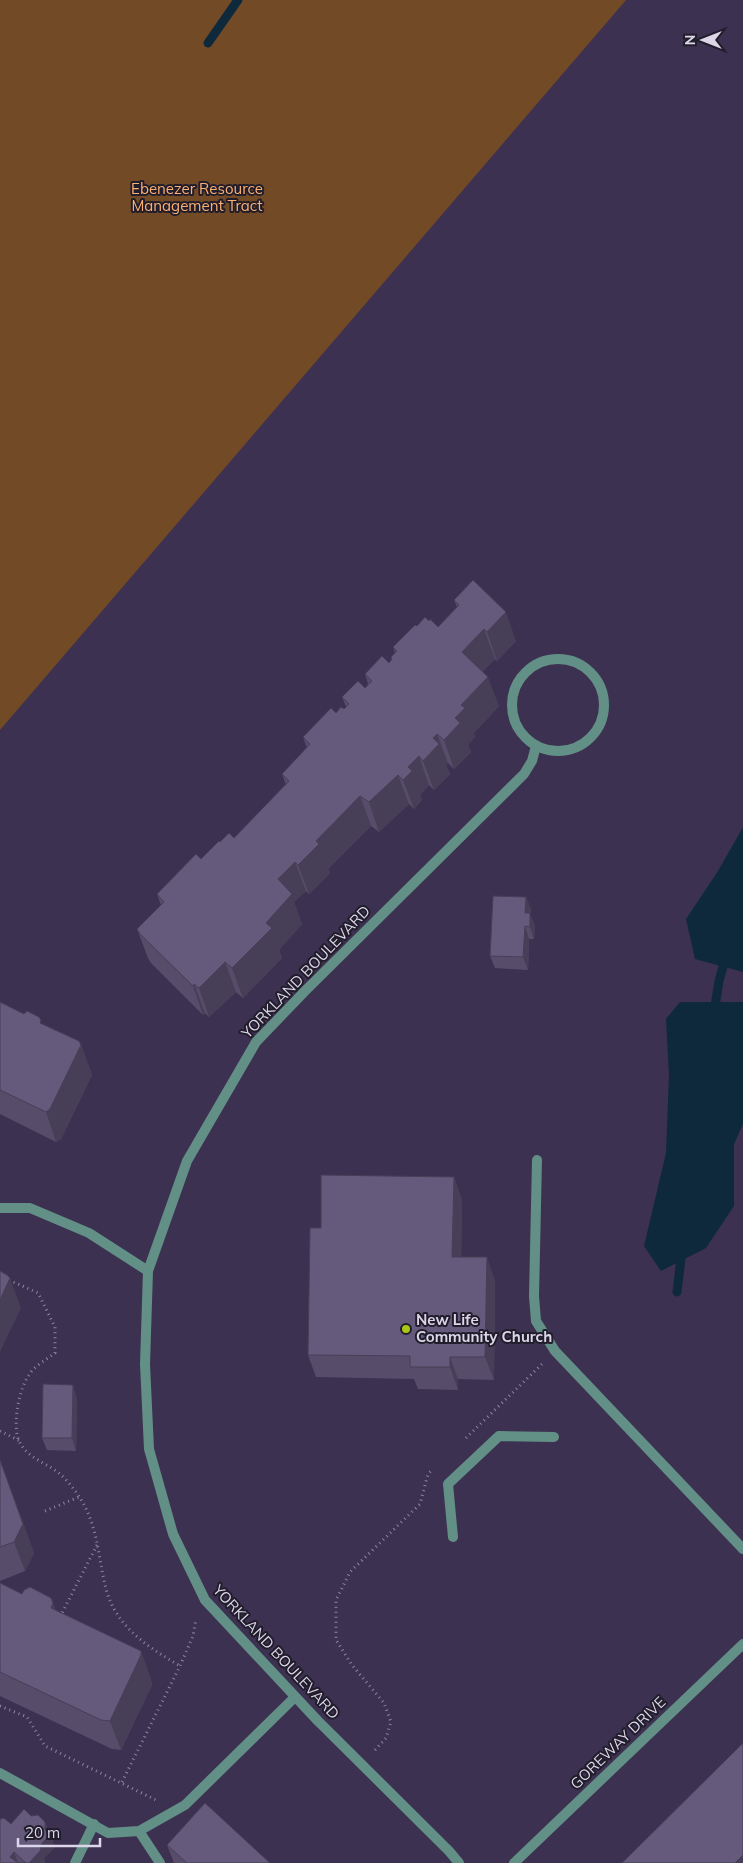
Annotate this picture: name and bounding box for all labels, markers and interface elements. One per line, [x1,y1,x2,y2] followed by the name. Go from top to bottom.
[678,15,728,65] north arrow
[681,35,699,45] text: N
[131,179,263,215] park label: Ebenezer Resource Management Tract
[237,901,374,1043] street label: YORKLAND BOULEVARD
[416,1310,552,1346] place label: New Life Community Church
[400,1323,412,1335] marker: New Life Community Church
[208,1580,344,1723] street label: YORKLAND BOULEVARD
[566,1692,669,1793] street label: GOREWAY DRIVE
[18,1816,100,1848] scale bar
[25,1823,60,1842] text: 20 m

